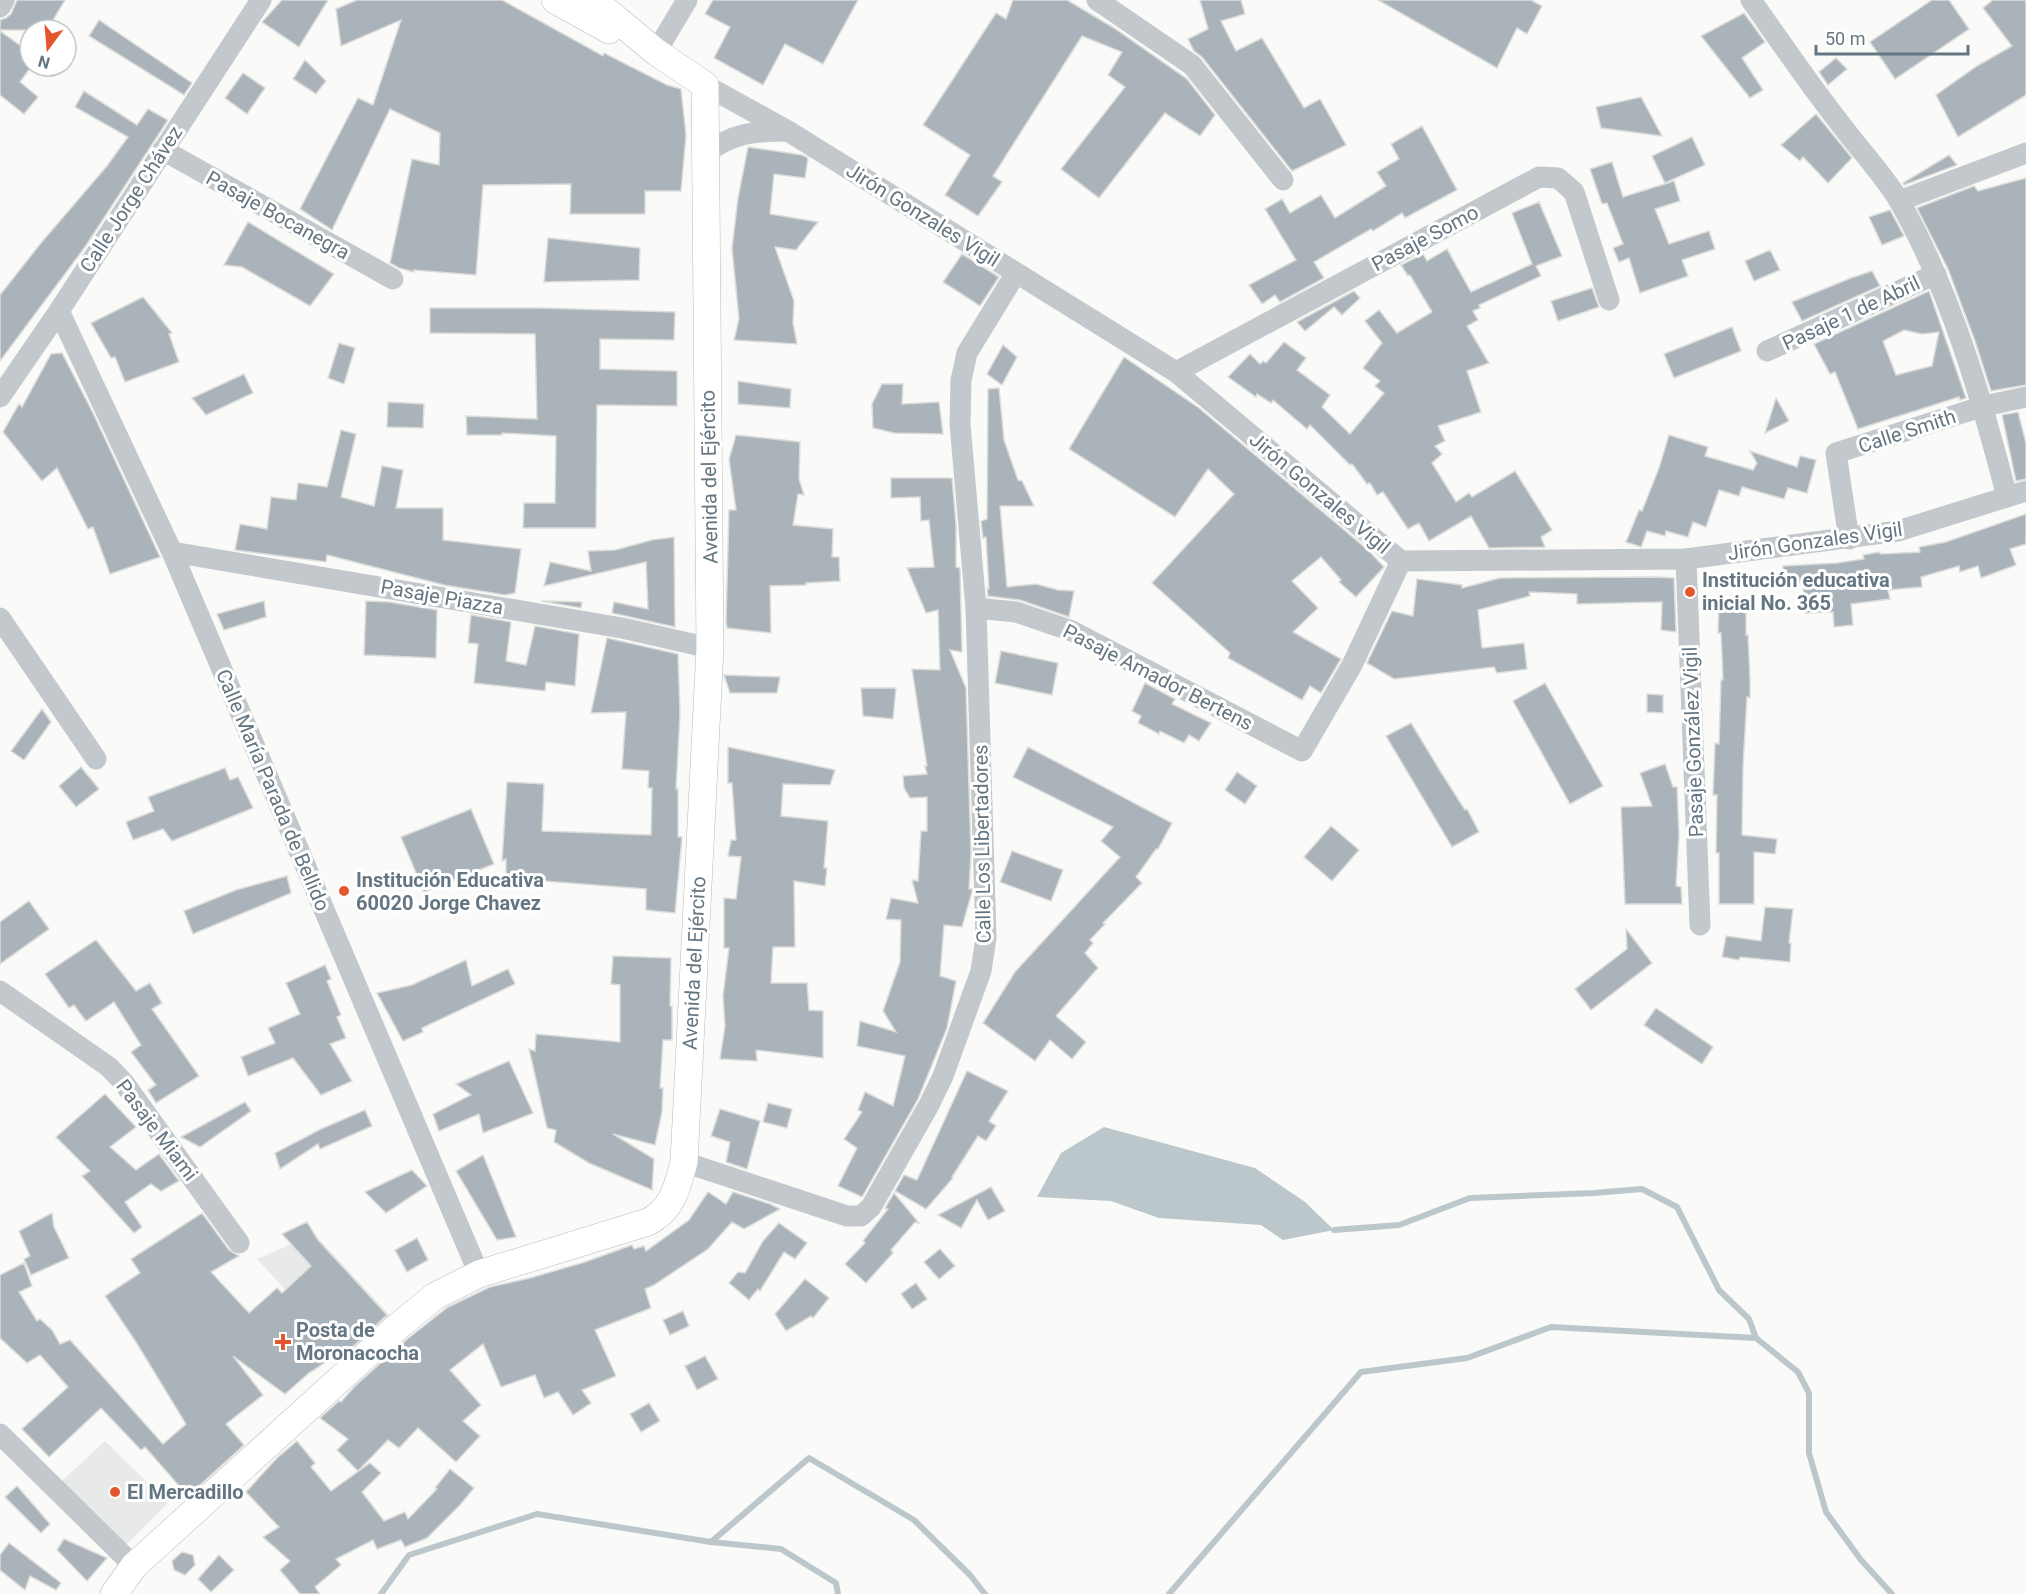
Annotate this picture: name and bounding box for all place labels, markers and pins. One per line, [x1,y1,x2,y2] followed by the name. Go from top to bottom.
[1702,568,1890,615] place label: Institución educativa inicial No. 365
[1683,585,1697,599] marker: Institución educativa inicial No. 365
[356,868,544,915] place label: Institución Educativa 60020 Jorge Chavez
[337,884,351,898] marker: Institución Educativa 60020 Jorge Chavez
[296,1318,419,1365] place label: Posta de Moronacocha
[274,1333,292,1351] marker: Posta de Moronacocha
[127,1480,244,1504] place label: El Mercadillo
[108,1485,122,1499] marker: El Mercadillo

